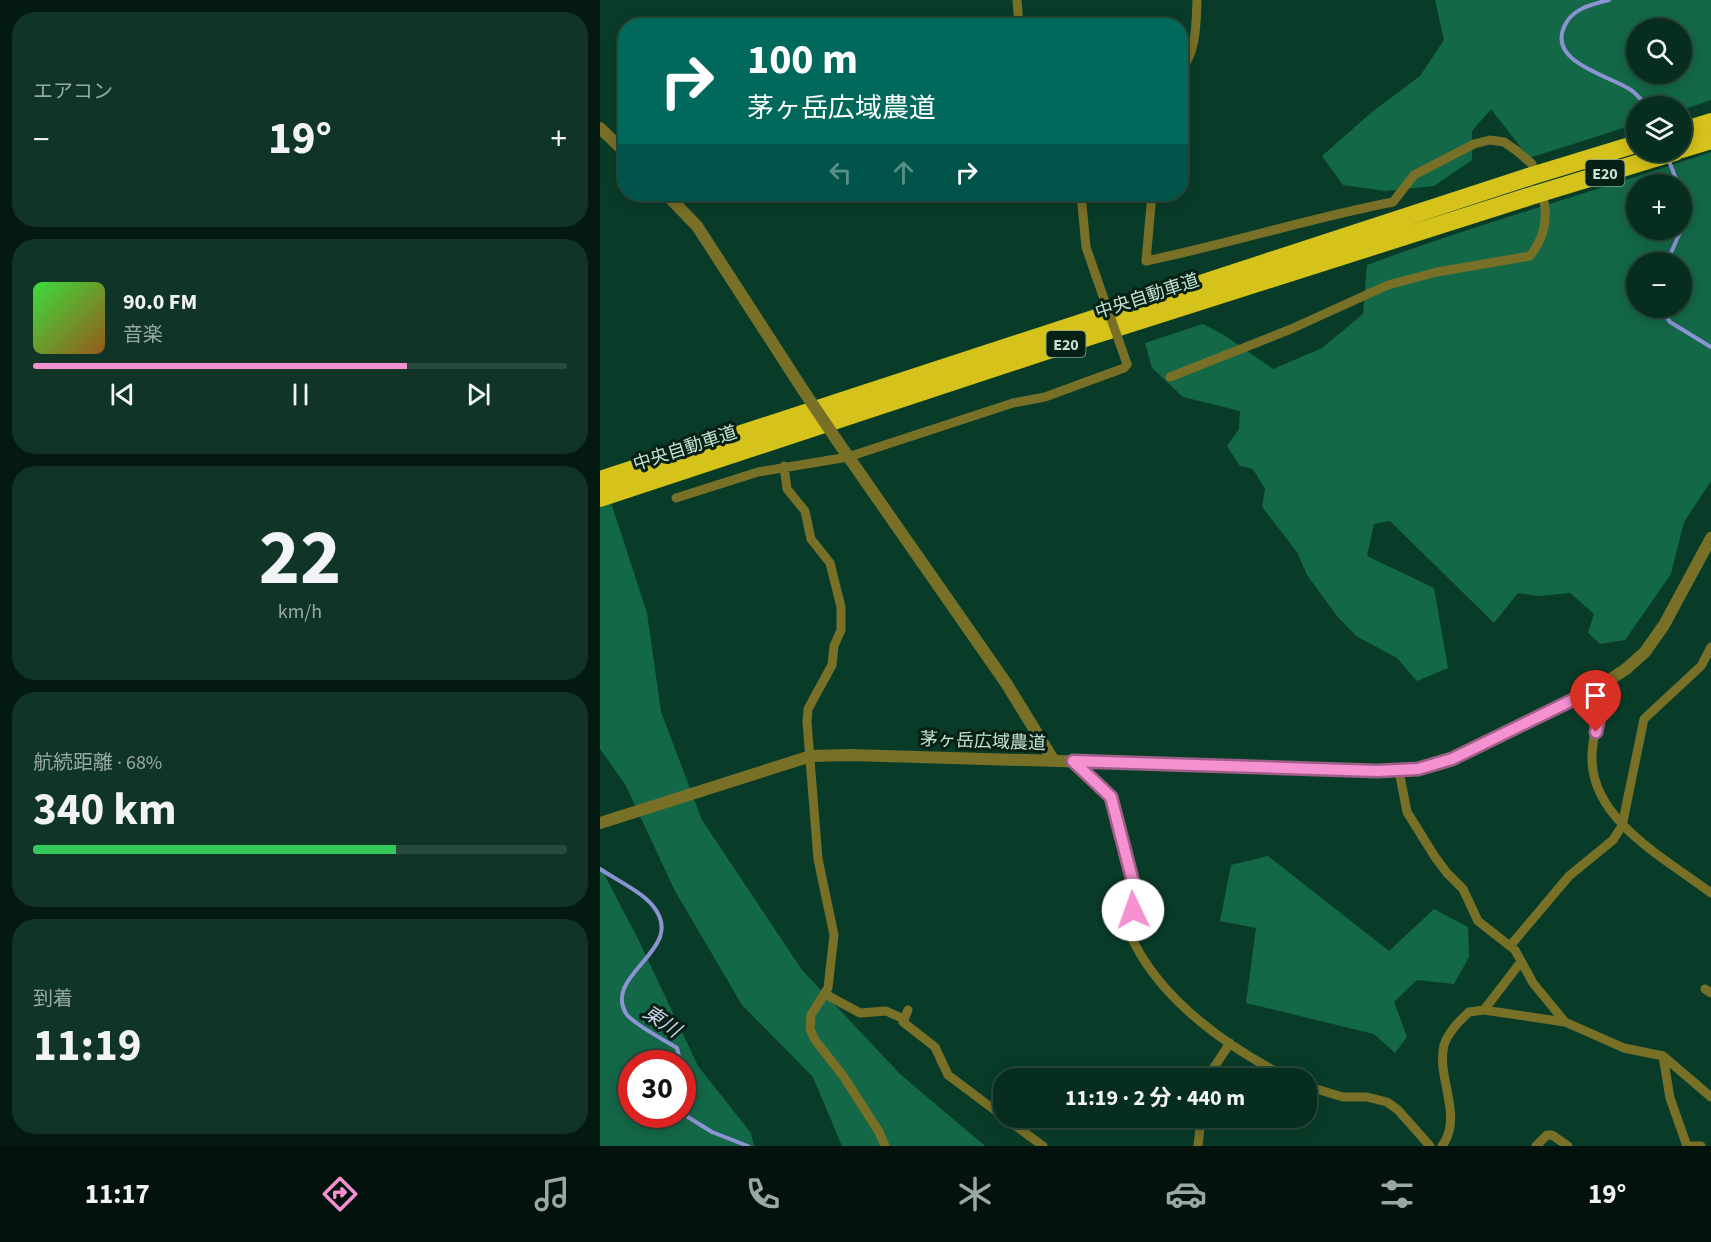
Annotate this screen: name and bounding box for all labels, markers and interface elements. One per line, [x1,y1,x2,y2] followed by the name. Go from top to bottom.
[1626,18,1692,318] map controls
[1626,18,1692,84] button: search
[747,30,858,90] text: 100 m
[648,42,726,120] icon: right
[33,78,113,106] text: エアコン
[747,89,936,128] text: 茅ヶ岳広域農道
[1626,96,1692,162] button: layers
[268,107,332,171] text: 19°
[33,116,49,163] text: −
[551,116,567,163] text: +
[824,156,857,189] icon: left
[887,156,920,189] icon: ahead
[950,156,983,189] icon: right
[1586,160,1624,186] road number: E20
[1626,174,1692,240] button: +
[1626,252,1692,318] button: −
[1092,268,1202,325] street label: 中央自動車道
[123,286,197,318] text: 90.0 FM
[123,321,163,349] text: 音楽
[1046,331,1086,357] road number: E20
[106,378,139,411] icon: previous
[284,378,317,411] icon: pause
[462,378,495,411] icon: next
[630,420,740,477] street label: 中央自動車道
[259,503,341,614] text: 22
[278,598,322,626] text: km/h
[1570,670,1621,732] pin
[1579,679,1612,712] icon: arrive
[920,727,1046,756] street label: 茅ヶ岳広域農道
[33,749,162,777] text: 航続距離 · 68%
[33,778,177,842] text: 340 km
[1101,878,1165,942] position arrow
[33,985,73,1013] text: 到着
[637,999,688,1046] water label: 東川
[33,1014,142,1078] text: 11:19
[618,1050,696,1128] speed limit sign: 30
[1065,1082,1245,1114] text: 11:19 · 2 分 · 440 m
[319,1173,361,1215] icon: directions
[531,1173,573,1215] icon: music
[742,1173,784,1215] icon: phone
[954,1173,996,1215] icon: climate
[1165,1173,1207,1215] icon: car
[1376,1173,1418,1215] icon: filters
[85,1175,150,1214] text: 11:17
[1588,1175,1626,1214] text: 19°

